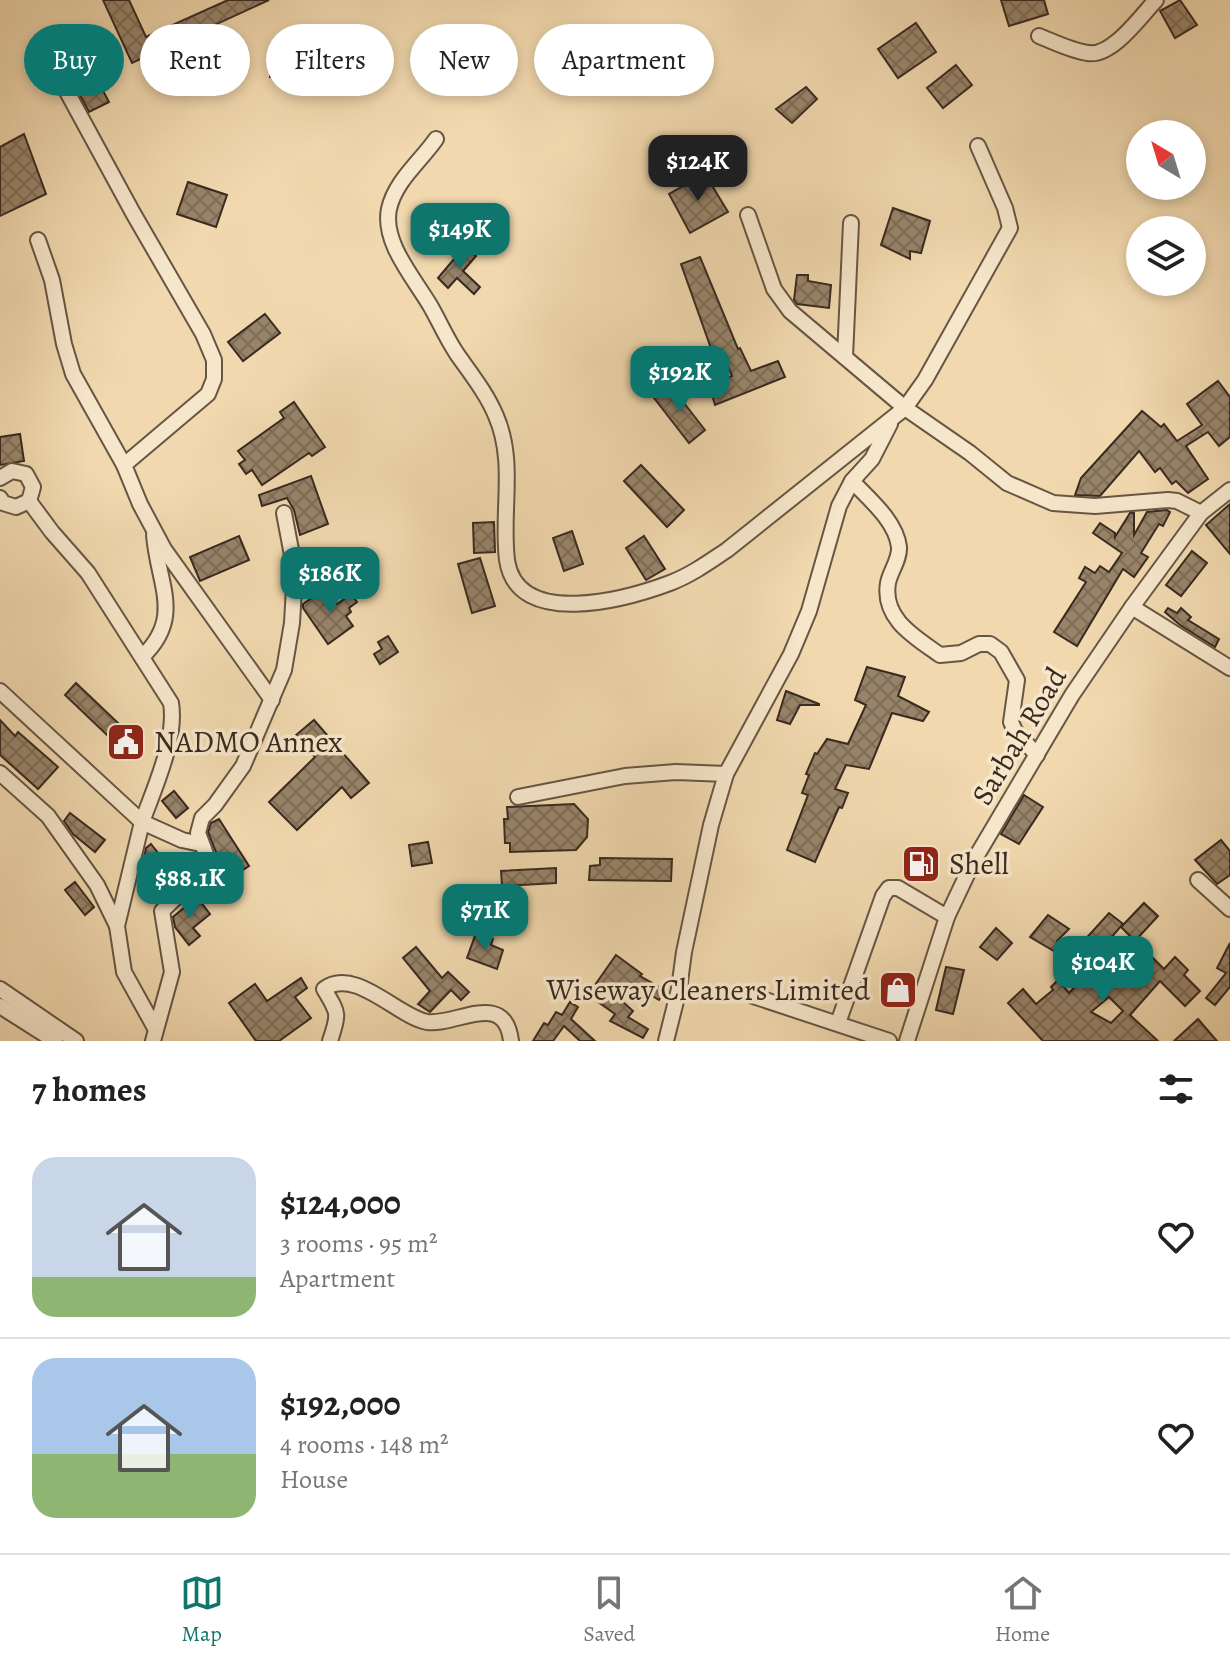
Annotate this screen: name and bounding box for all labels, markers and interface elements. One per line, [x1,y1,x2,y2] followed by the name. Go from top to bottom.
[24,24,124,96] chip: Buy
[140,24,250,96] chip: Rent
[266,24,394,96] chip: Filters
[410,24,518,96] chip: New
[534,24,714,96] chip: Apartment
[1126,120,1206,200] north arrow
[1126,120,1206,296] map controls
[642,135,754,203] pin: $124K
[666,143,730,178] text: $124K
[404,203,516,271] pin: $149K
[429,211,491,246] text: $149K
[1126,216,1206,296] button: layers
[624,346,736,414] pin: $192K
[648,354,712,389] text: $192K
[274,547,386,615] pin: $186K
[298,555,362,590] text: $186K
[962,659,1076,812] street label: Sarbah Road
[105,721,147,763] public building icon: NADMO Annex
[154,722,343,762] place label: NADMO Annex
[900,843,942,885] fuel station icon: Shell
[949,844,1009,884] place label: Shell
[125,852,255,920] pin: $88.1K
[155,860,225,895] text: $88.1K
[438,884,532,952] pin: $71K
[460,892,510,927] text: $71K
[1047,936,1159,1004] pin: $104K
[1071,944,1135,979] text: $104K
[877,969,919,1011] shop icon: Wiseway Cleaners Limited
[545,970,871,1010] place label: Wiseway Cleaners Limited
[32,1066,147,1113] text: 7 homes
[1154,1067,1198,1111] icon: filters
[280,1179,401,1226] text: $124,000
[96,1189,192,1285] icon: home
[1154,1215,1198,1259] icon: heart
[280,1226,437,1261] text: 3 rooms · 95 m²
[280,1261,395,1296] text: Apartment
[280,1380,401,1427] text: $192,000
[96,1390,192,1486] icon: home
[1154,1416,1198,1460] icon: heart
[280,1427,449,1462] text: 4 rooms · 148 m²
[280,1462,348,1497] text: House
[180,1571,224,1649] tab: Map
[583,1571,635,1649] tab: Saved
[995,1571,1050,1649] tab: Home

